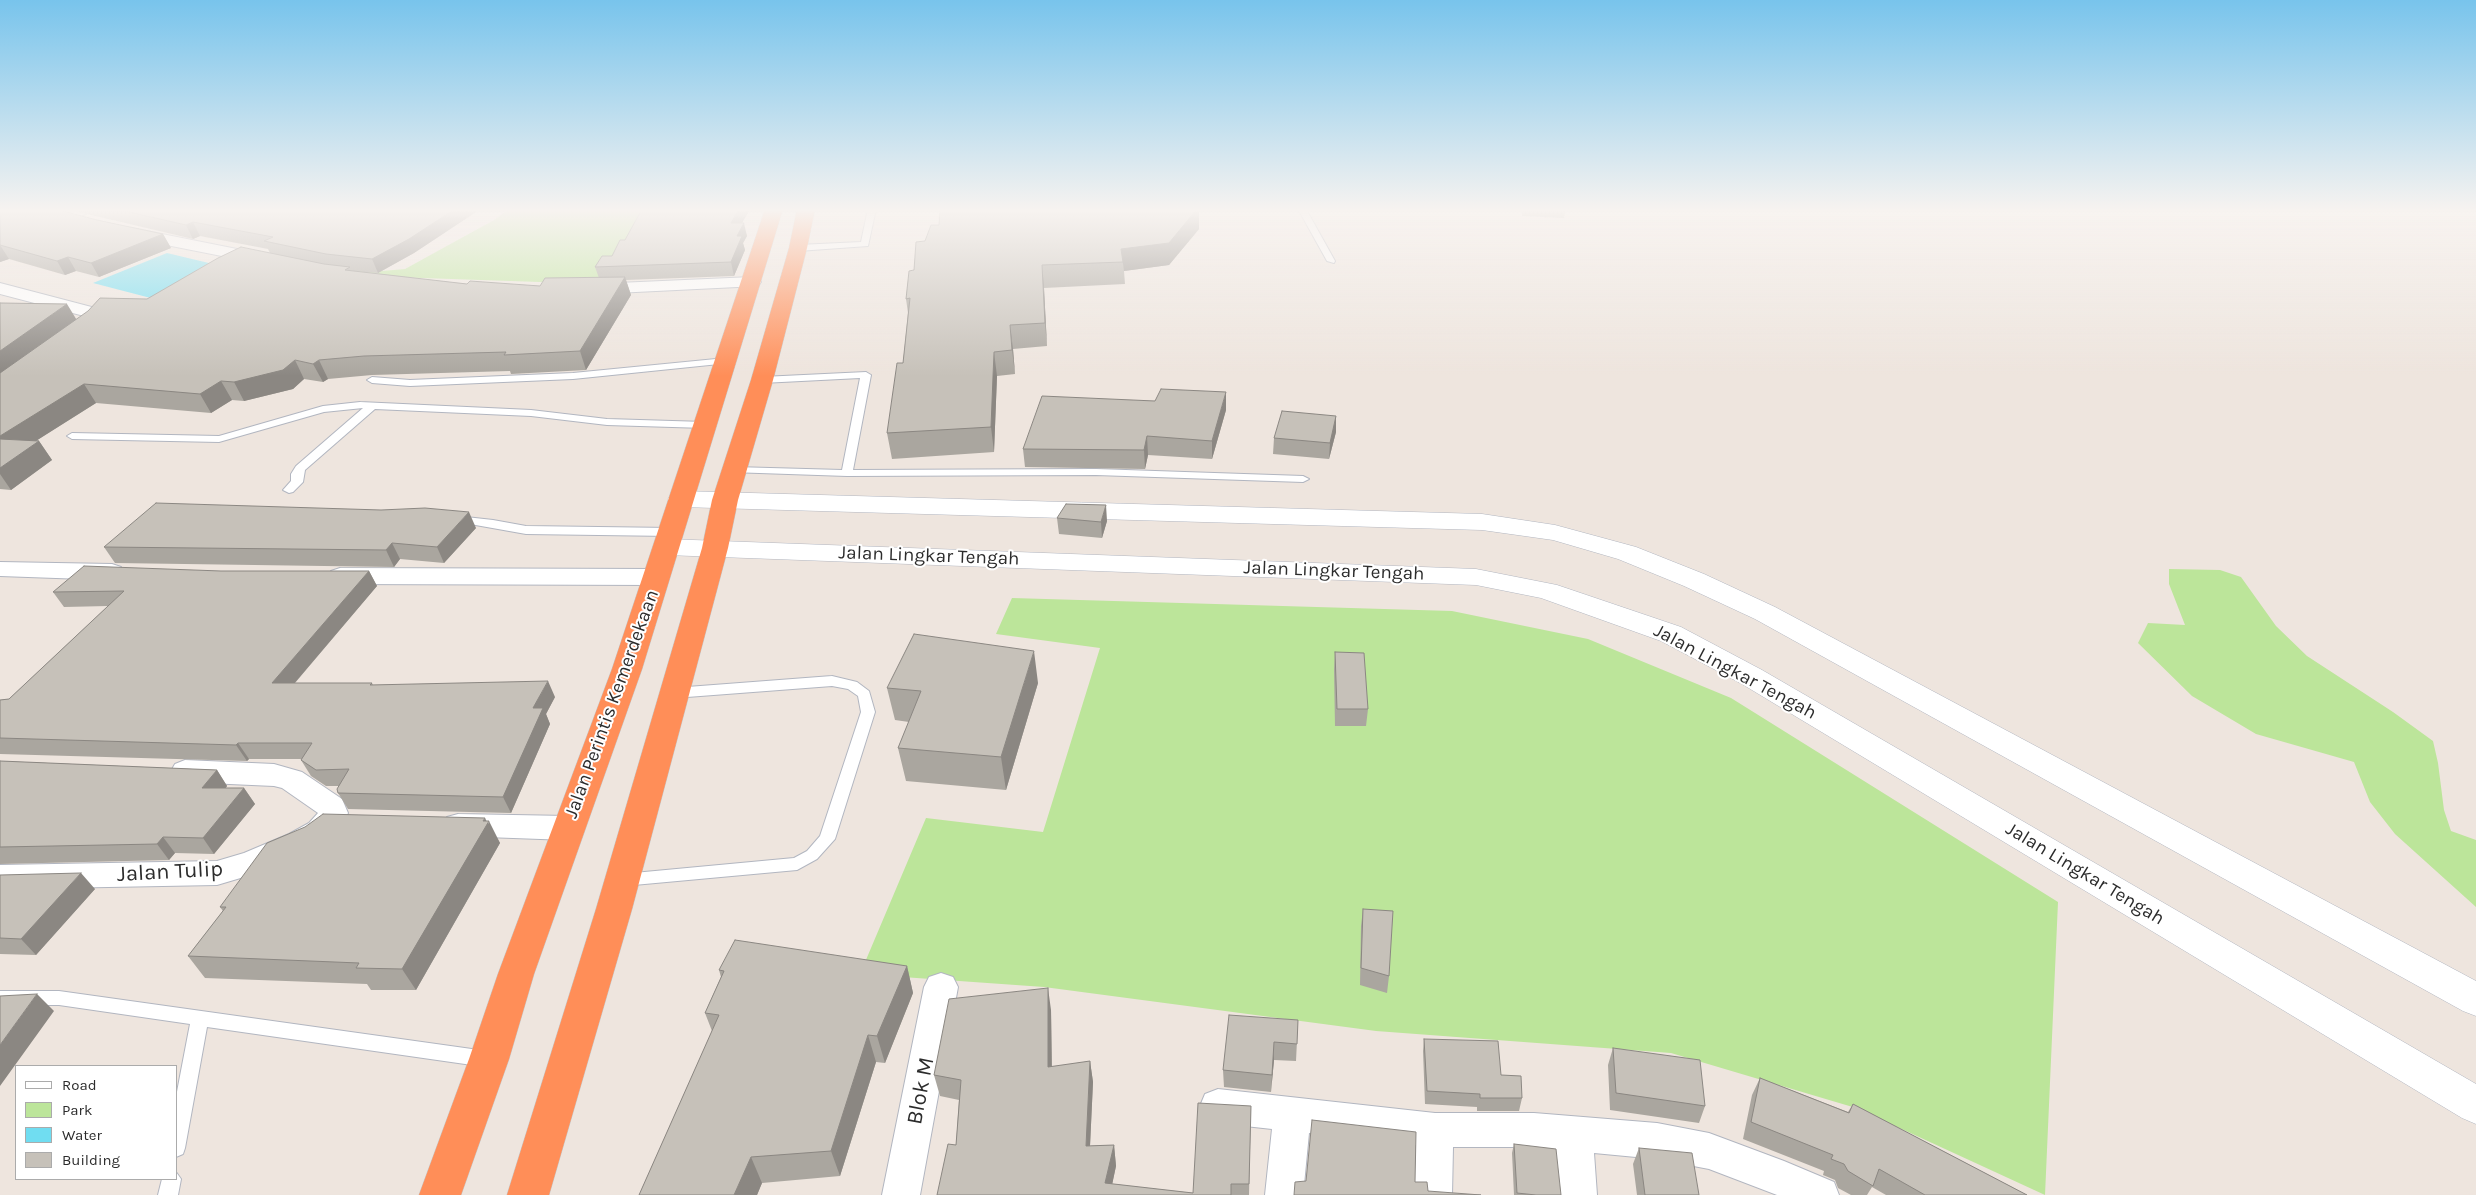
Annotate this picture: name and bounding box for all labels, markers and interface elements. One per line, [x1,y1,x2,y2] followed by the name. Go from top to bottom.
[838,541,1020,571] street label: Jalan Lingkar Tengah
[1243,556,1425,586] street label: Jalan Lingkar Tengah
[560,587,664,821] street label: Jalan Perintis Kemerdekaan
[1650,619,1820,725] street label: Jalan Lingkar Tengah
[2002,818,2168,930] street label: Jalan Lingkar Tengah
[116,856,224,888] street label: Jalan Tulip
[902,1055,940,1127] street label: Blok M
[15,1065,178,1180] legend
[62,1076,97,1094] text: Road
[62,1101,92,1119] text: Park
[62,1126,102,1144] text: Water
[62,1151,120,1169] text: Building

